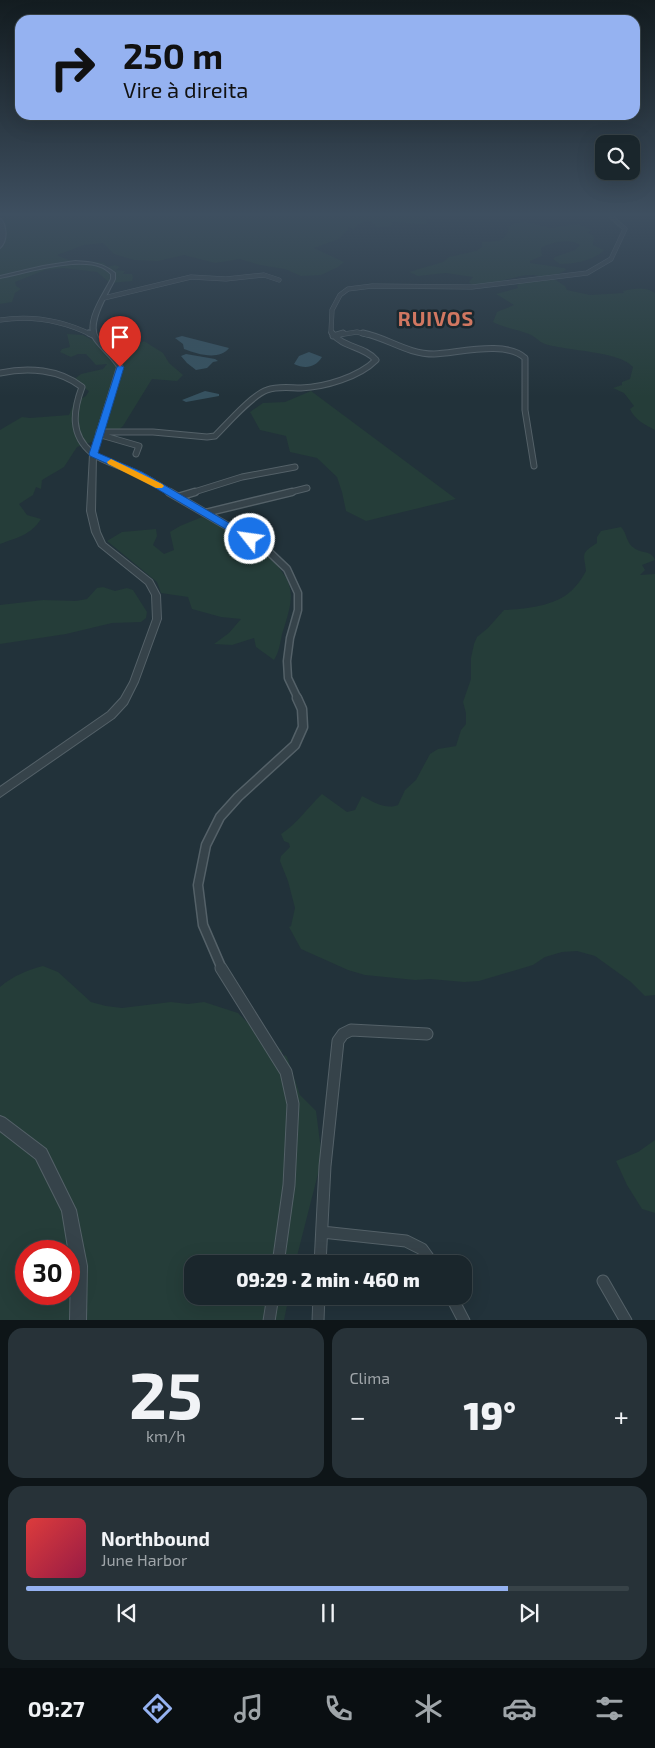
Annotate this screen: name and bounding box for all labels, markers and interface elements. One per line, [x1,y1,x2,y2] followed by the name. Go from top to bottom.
[123,34,223,76] text: 250 m
[40,35,105,100] icon: right
[123,76,248,102] text: Vire à direita
[595,135,640,180] map controls
[595,135,640,180] button: search
[398,306,474,330] district label: RUIVOS
[99,316,141,367] pin
[106,323,134,351] icon: arrive
[223,512,275,564] position arrow
[15,1240,80,1305] speed limit sign: 30
[236,1268,420,1291] text: 09:29 · 2 min · 460 m
[129,1354,203,1432] text: 25
[350,1368,390,1387] text: Clima
[463,1392,516,1438] text: 19°
[350,1399,366,1433] text: −
[614,1399,629,1433] text: +
[146,1426,186,1445] text: km/h
[101,1527,210,1550] text: Northbound
[101,1550,188,1569] text: June Harbor
[113,1599,141,1627] icon: previous
[314,1599,342,1627] icon: pause
[515,1599,543,1627] icon: next
[140,1691,175,1726] icon: directions
[231,1691,266,1726] icon: music
[321,1691,356,1726] icon: phone
[411,1691,446,1726] icon: climate
[502,1691,537,1726] icon: car
[592,1691,627,1726] icon: filters
[28,1695,85,1721] text: 09:27

